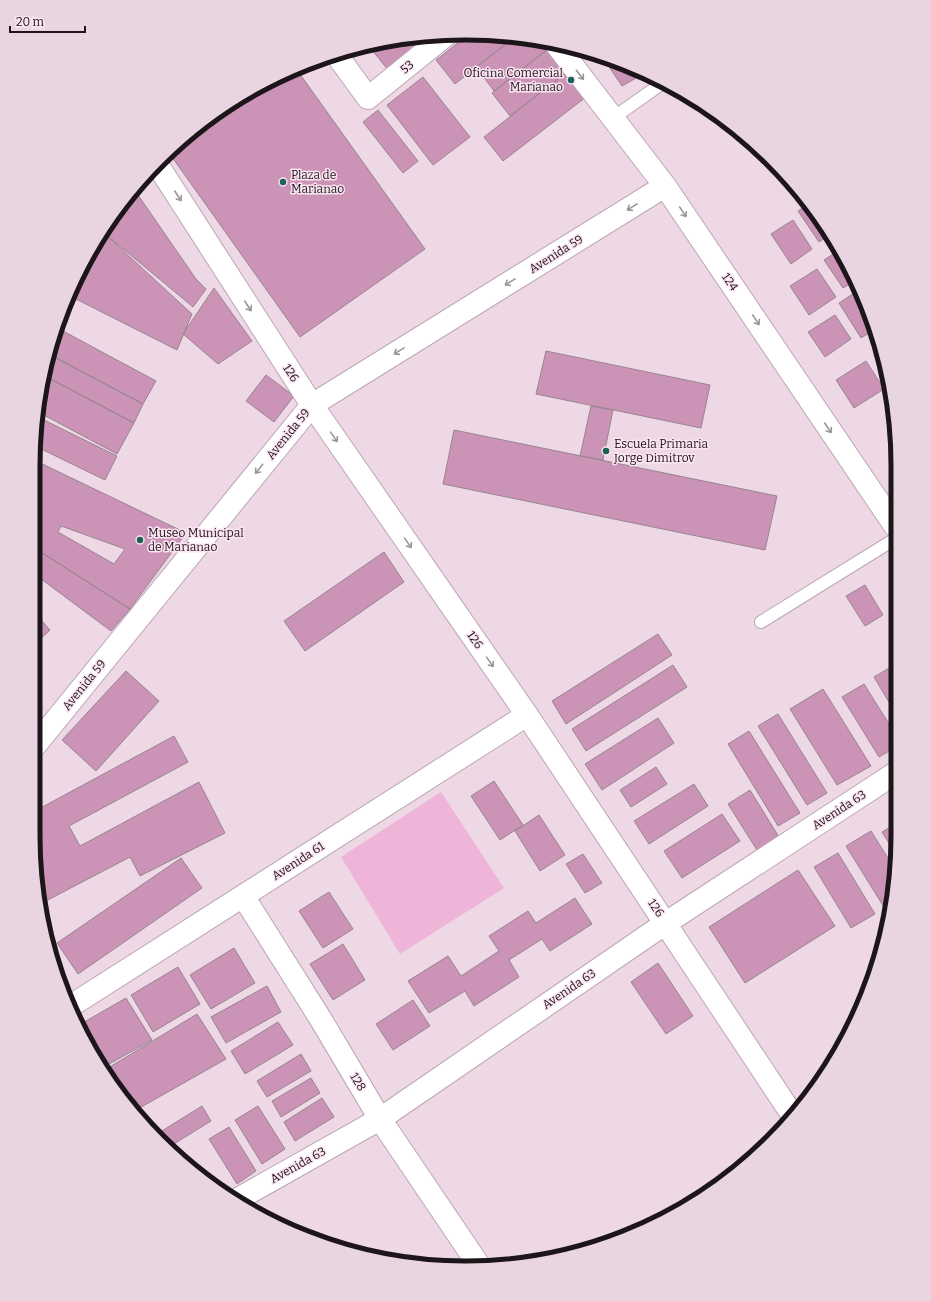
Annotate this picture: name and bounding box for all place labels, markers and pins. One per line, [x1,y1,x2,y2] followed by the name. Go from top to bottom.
[463,66,564,94] place label: Oficina Comercial Marianao
[566,75,576,85] marker: Oficina Comercial Marianao
[291,168,344,196] place label: Plaza de Marianao
[278,177,288,187] marker: Plaza de Marianao
[613,437,709,465] place label: Escuela Primaria Jorge Dimitrov
[601,446,611,456] marker: Escuela Primaria Jorge Dimitrov
[148,526,244,554] place label: Museo Municipal de Marianao
[135,535,145,545] marker: Museo Municipal de Marianao

